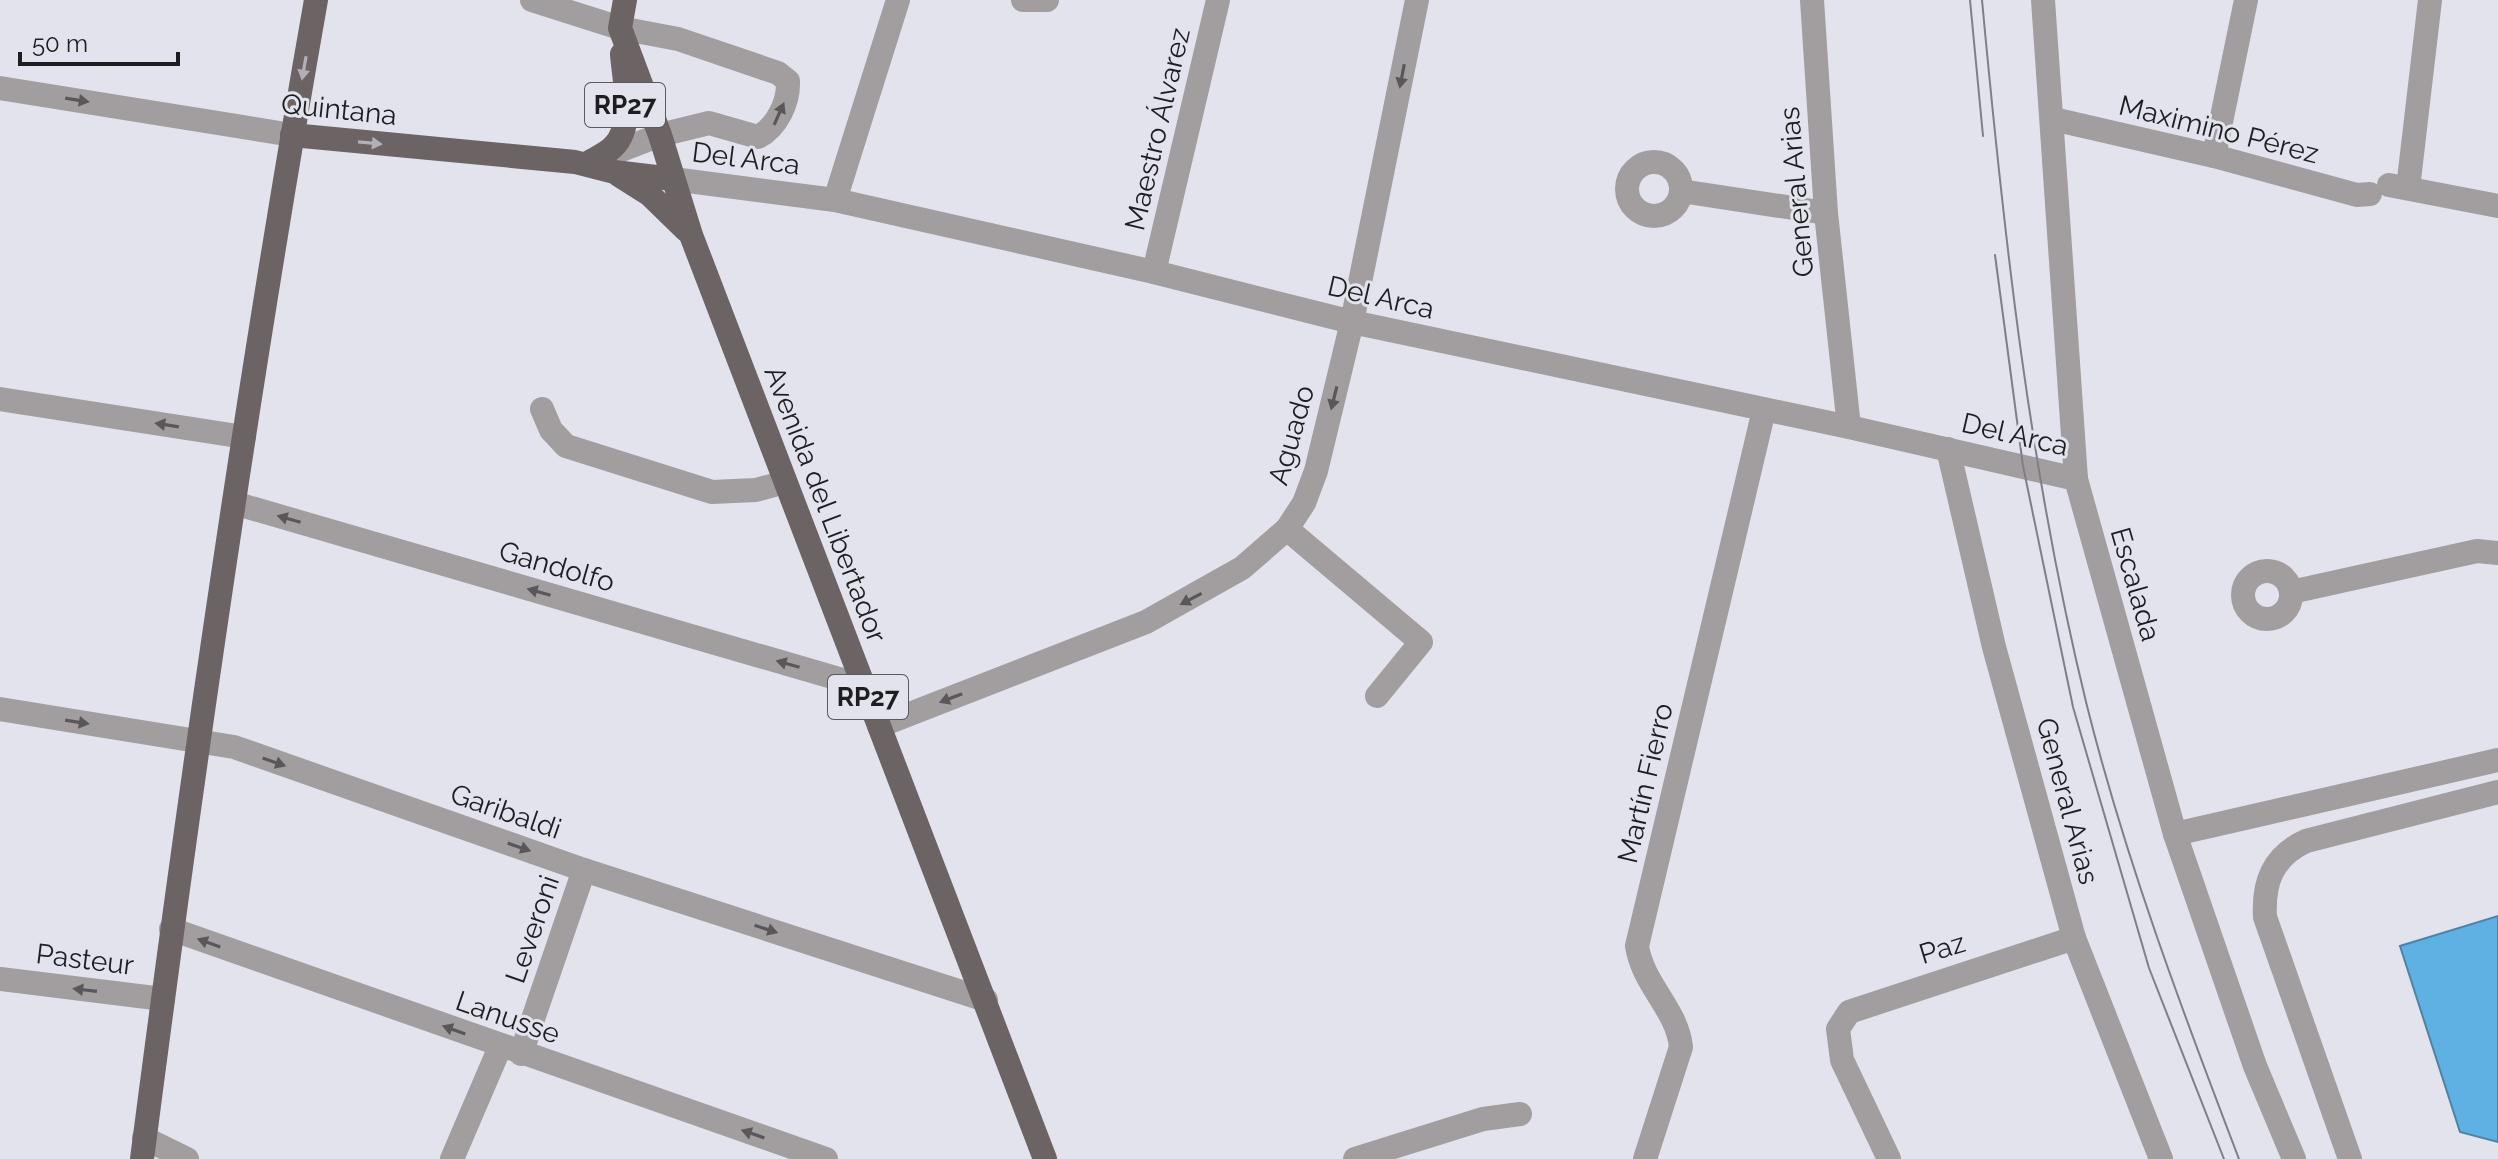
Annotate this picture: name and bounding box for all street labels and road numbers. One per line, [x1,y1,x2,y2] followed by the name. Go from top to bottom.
[1118,25,1197,233] street label: Maestro Álvarez
[585,83,665,127] road number: RP27
[279,87,398,132] street label: Quintana
[2116,89,2322,170] street label: Maximino Pérez
[1773,105,1820,279] street label: General Arias
[690,136,802,181] street label: Del Arca
[1324,269,1437,326] street label: Del Arca
[758,361,894,647] street label: Avenida del Libertador
[1262,382,1321,489] street label: Aguado
[1958,406,2071,463] street label: Del Arca
[2104,523,2167,645] street label: Escalada
[495,534,619,599] street label: Gandolfo
[828,675,908,719] road number: RP27
[1611,700,1680,866] street label: Martín Fierro
[2029,714,2106,888] street label: General Arias
[446,777,566,846] street label: Garibaldi
[499,871,566,987] street label: Leveroni
[1915,926,1969,971] street label: Paz
[34,937,136,982] street label: Pasteur
[451,984,564,1051] street label: Lanusse

